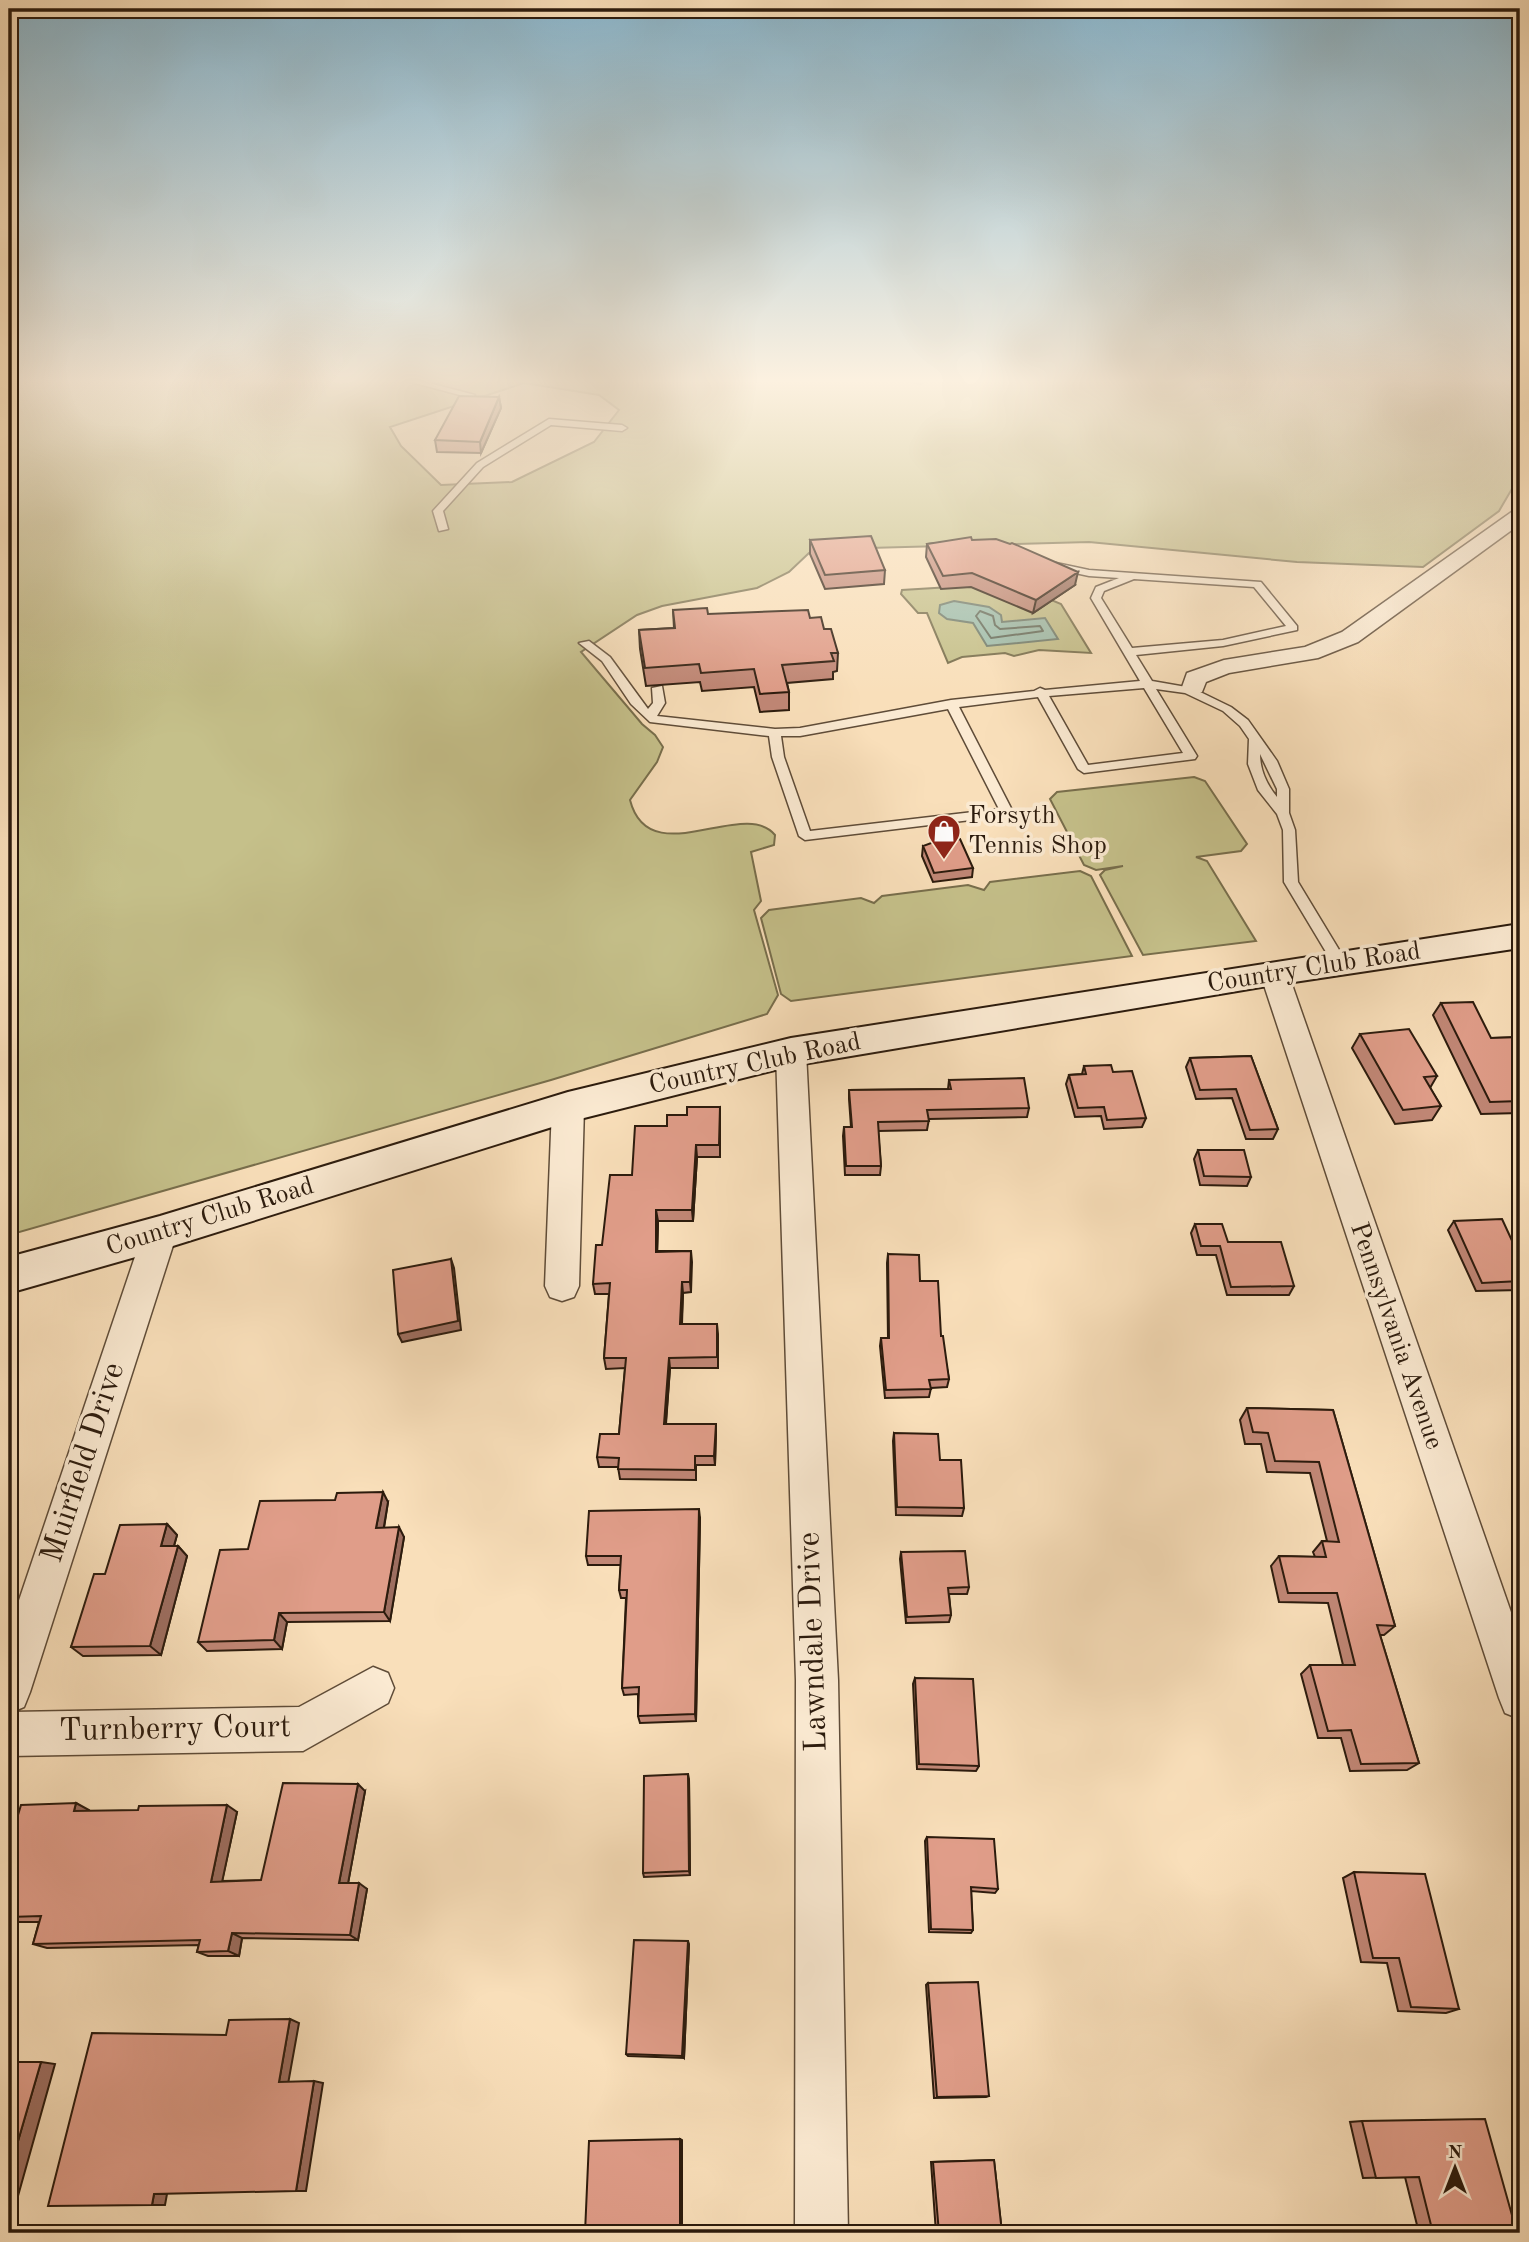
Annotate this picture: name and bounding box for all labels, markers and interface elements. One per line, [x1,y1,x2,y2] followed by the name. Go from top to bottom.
[968,803,1107,859] place label: Forsyth Tennis Shop
[925,812,963,861] shop icon: Forsyth Tennis Shop
[1205,938,1423,998] street label: Country Club Road
[647,1029,863,1099] street label: Country Club Road
[103,1173,317,1261] street label: Country Club Road
[1345,1219,1447,1453] street label: Pennsylvania Avenue
[37,1359,131,1567] street label: Muirfield Drive
[794,1531,834,1753] street label: Lawndale Drive
[59,1712,291,1748] street label: Turnberry Court
[1420,2134,1490,2204] north arrow
[1448,2144,1463,2163] text: N

